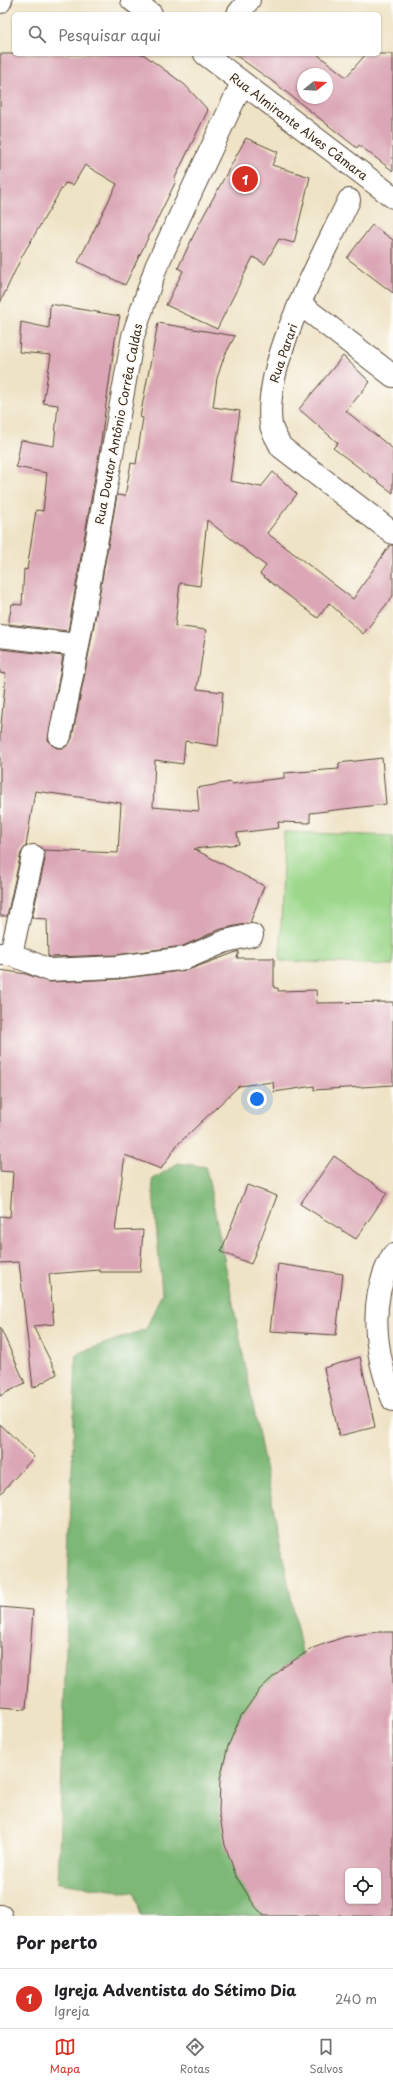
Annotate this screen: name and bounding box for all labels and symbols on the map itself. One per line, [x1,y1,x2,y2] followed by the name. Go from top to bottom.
[226,68,372,184] street label: Rua Almirante Alves Câmara
[297,68,333,104] north arrow
[232,164,258,194] pin: 1
[90,321,146,526] street label: Rua Doutor Antônio Corrêa Caldas
[264,321,302,385] street label: Rua Parari
[247,1089,267,1109] your location

